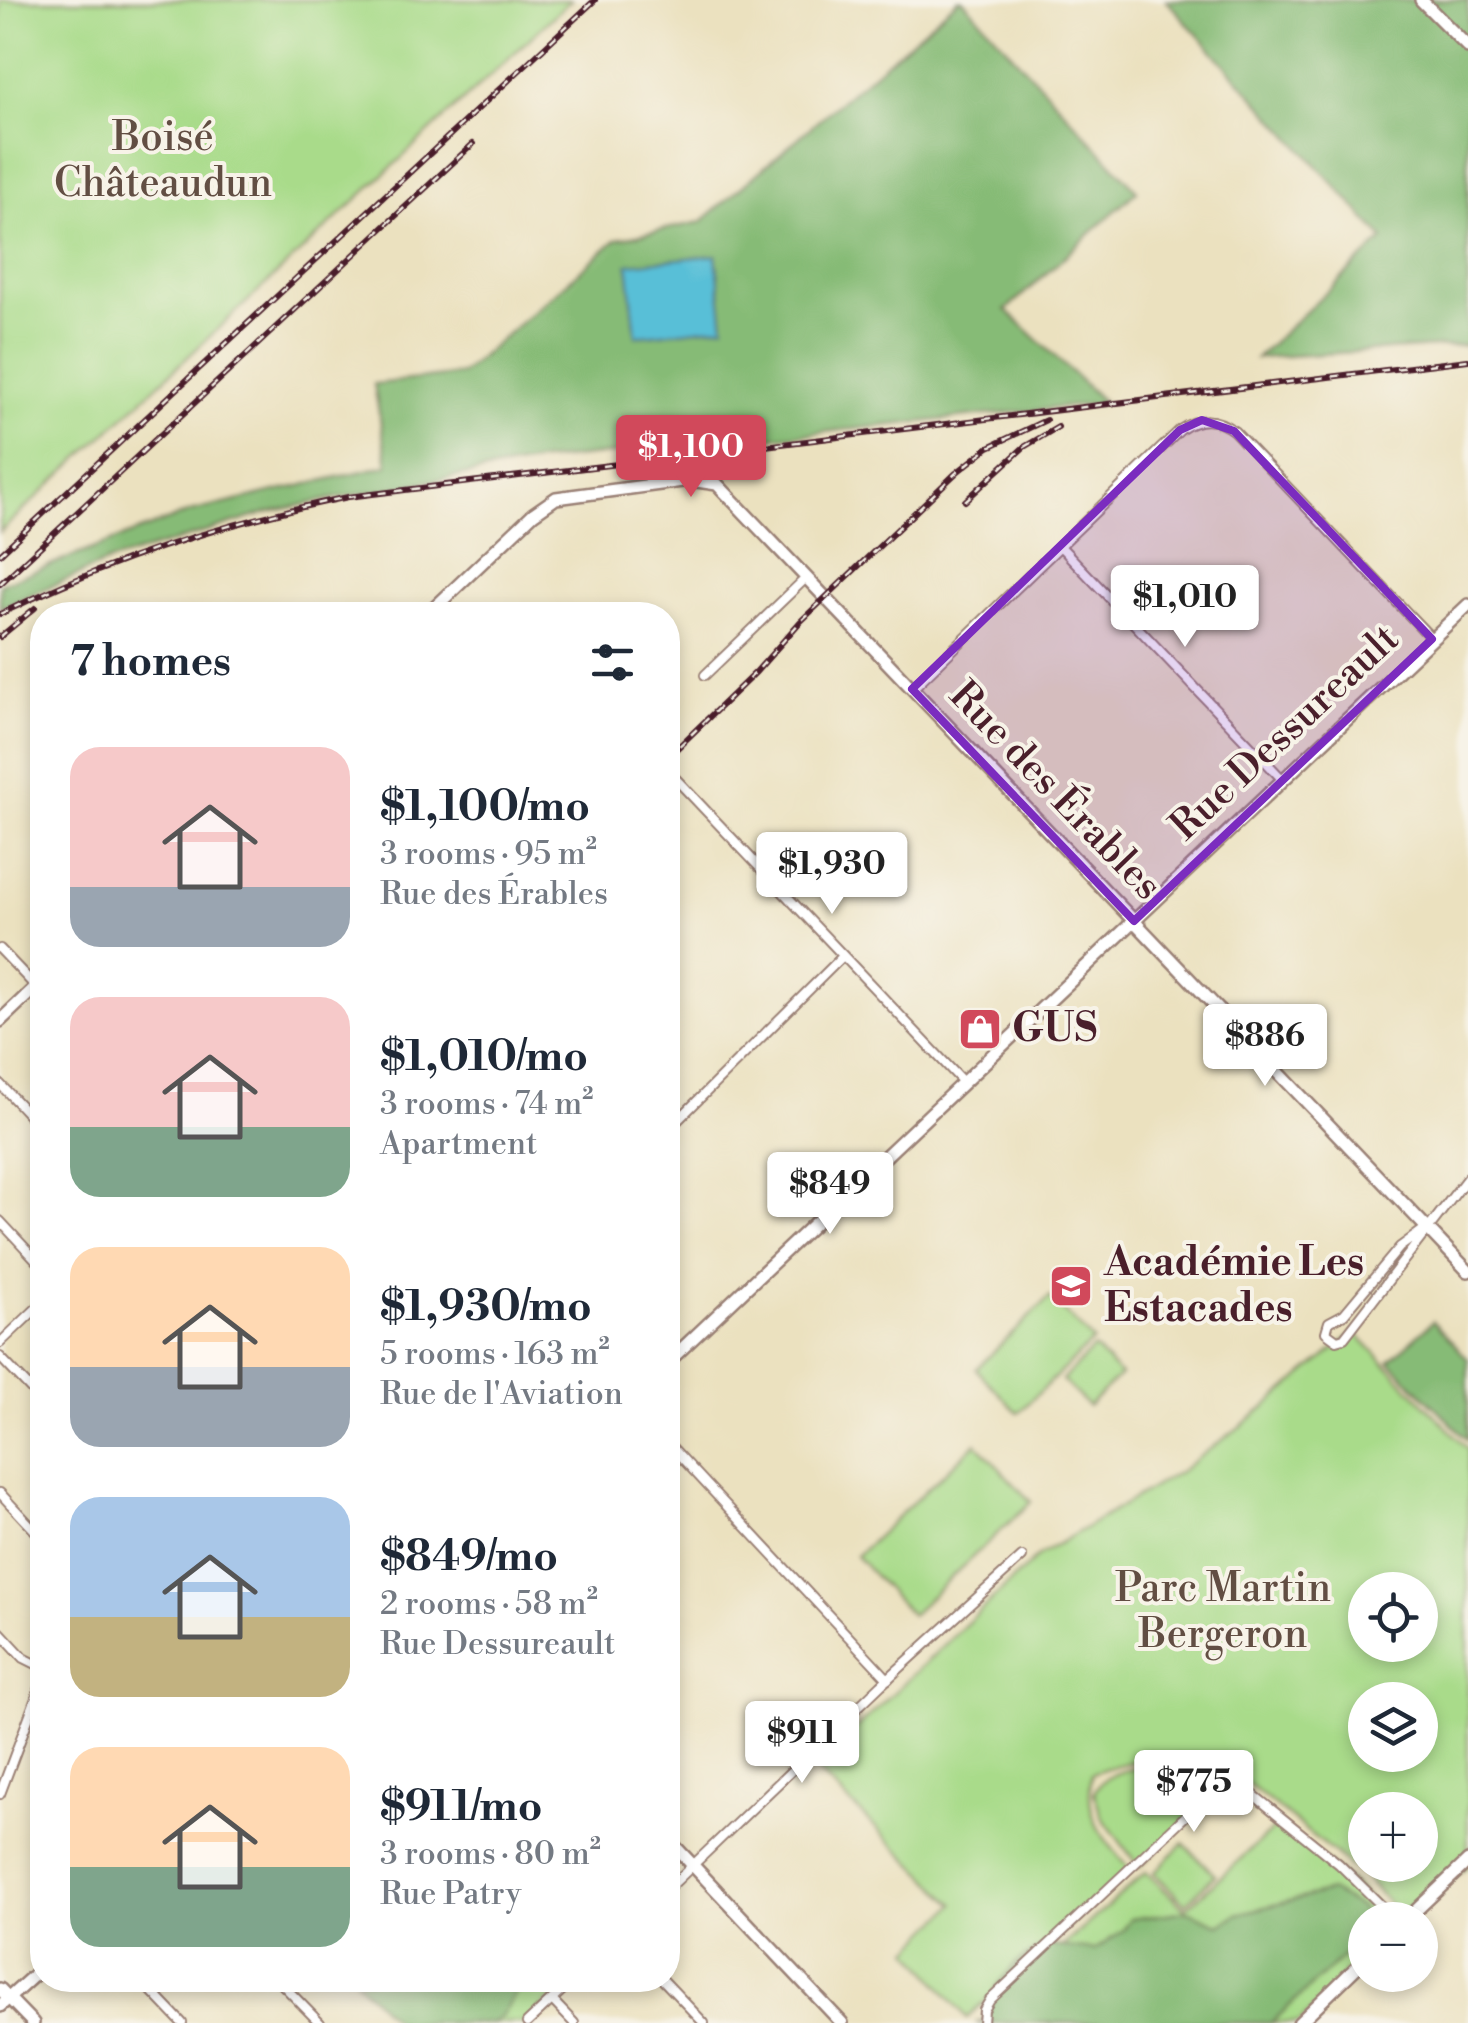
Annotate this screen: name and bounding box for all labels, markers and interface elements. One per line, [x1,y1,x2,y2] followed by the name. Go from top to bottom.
[54,113,272,209] park label: Boisé Châteaudun
[610,415,772,500] pin: $1,100
[638,427,744,467] text: $1,100
[1104,565,1266,650] pin: $1,010
[1133,577,1237,617] text: $1,010
[1160,614,1410,852] street label: Rue Dessureault
[585,635,640,690] icon: filters
[70,636,231,689] text: 7 homes
[938,669,1174,911] street label: Rue des Érables
[380,781,590,834] text: $1,100/mo
[150,787,270,907] icon: home
[751,832,913,917] pin: $1,930
[380,834,597,874] text: 3 rooms · 95 m²
[778,844,886,884] text: $1,930
[380,874,608,914] text: Rue des Érables
[1012,1004,1097,1054] place label: GUS
[1206,1004,1324,1089] pin: $886
[957,1006,1003,1052] shop icon: GUS
[1225,1016,1305,1056] text: $886
[380,1031,588,1084] text: $1,010/mo
[150,1037,270,1157] icon: home
[380,1084,593,1124] text: 3 rooms · 74 m²
[380,1124,537,1164] text: Apartment
[771,1152,889,1237] pin: $849
[789,1164,871,1204] text: $849
[1103,1238,1364,1334] place label: Académie Les Estacades
[1048,1263,1094,1309] school or university icon: Académie Les Estacades
[380,1281,592,1334] text: $1,930/mo
[150,1287,270,1407] icon: home
[380,1334,610,1374] text: 5 rooms · 163 m²
[380,1374,623,1414] text: Rue de l'Aviation
[380,1531,558,1584] text: $849/mo
[150,1537,270,1657] icon: home
[1115,1564,1331,1661] park label: Parc Martin Bergeron
[1348,1572,1438,1992] map controls
[1348,1572,1438,1662] button: locate
[380,1584,598,1624] text: 2 rooms · 58 m²
[380,1624,615,1664] text: Rue Dessureault
[1348,1682,1438,1772] button: layers
[743,1701,861,1786] pin: $911
[767,1713,837,1753] text: $911
[1135,1750,1253,1835] pin: $775
[1156,1762,1232,1802] text: $775
[380,1781,543,1834] text: $911/mo
[150,1787,270,1907] icon: home
[1348,1792,1438,1882] button: +
[380,1834,601,1874] text: 3 rooms · 80 m²
[380,1874,521,1914] text: Rue Patry
[1348,1902,1438,1992] button: −

